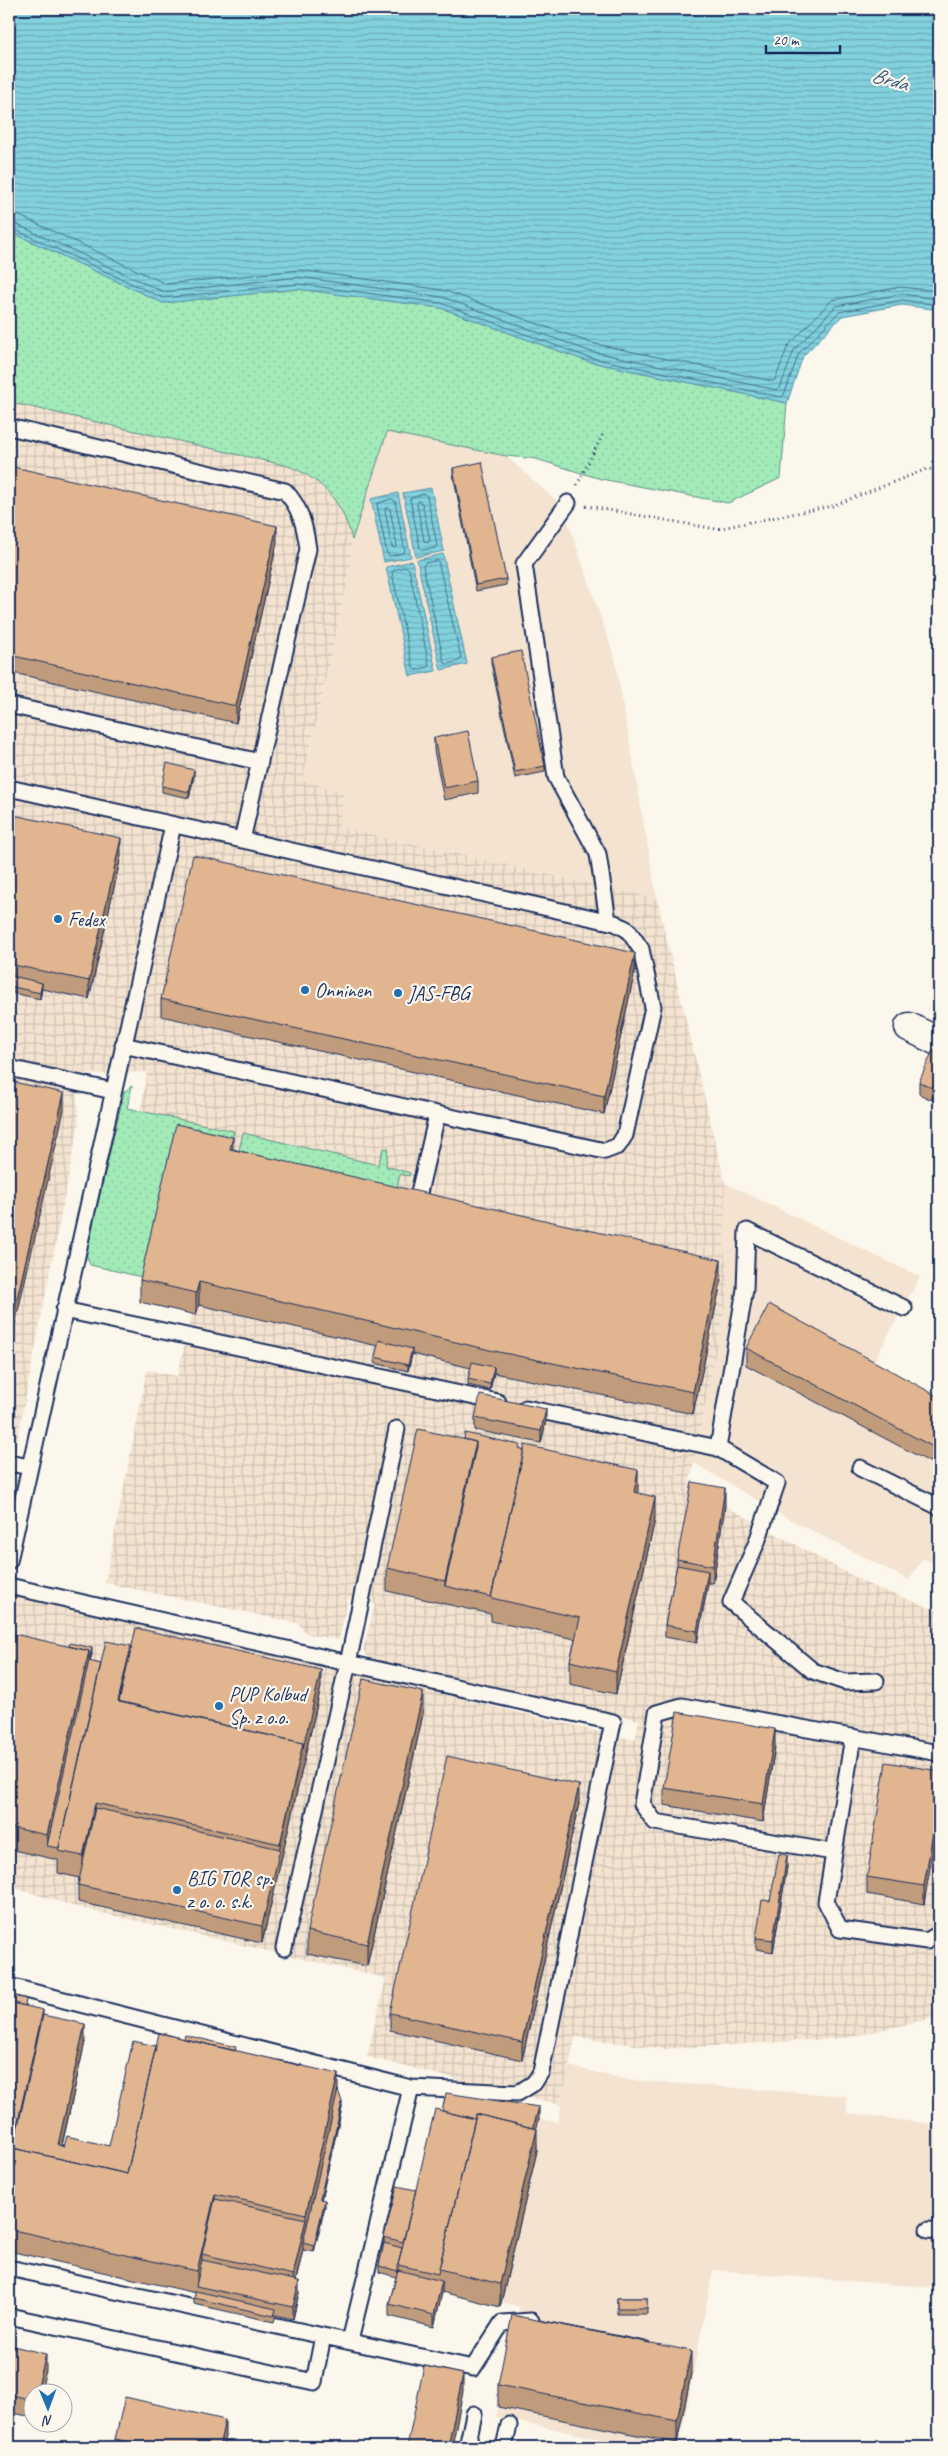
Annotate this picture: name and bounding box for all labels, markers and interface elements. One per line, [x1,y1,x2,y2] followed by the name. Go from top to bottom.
[766,22,839,54] scale bar
[773,31,800,50] text: 20 m
[869,62,913,97] water label: Brda
[68,907,107,932] place label: Fedex
[52,913,64,925] marker: Fedex
[315,978,372,1003] place label: Onninen
[407,981,472,1006] place label: JAS-FBG
[299,984,311,996] marker: Onninen
[392,987,404,999] marker: JAS-FBG
[229,1682,310,1730] place label: PUP Kolbud Sp. z o.o.
[213,1700,225,1712] marker: PUP Kolbud Sp. z o.o.
[187,1866,273,1914] place label: BIG TOR sp. z o. o. s.k.
[171,1884,183,1896] marker: BIG TOR sp. z o. o. s.k.
[22,2384,72,2434] north arrow
[41,2412,53,2429] text: N

